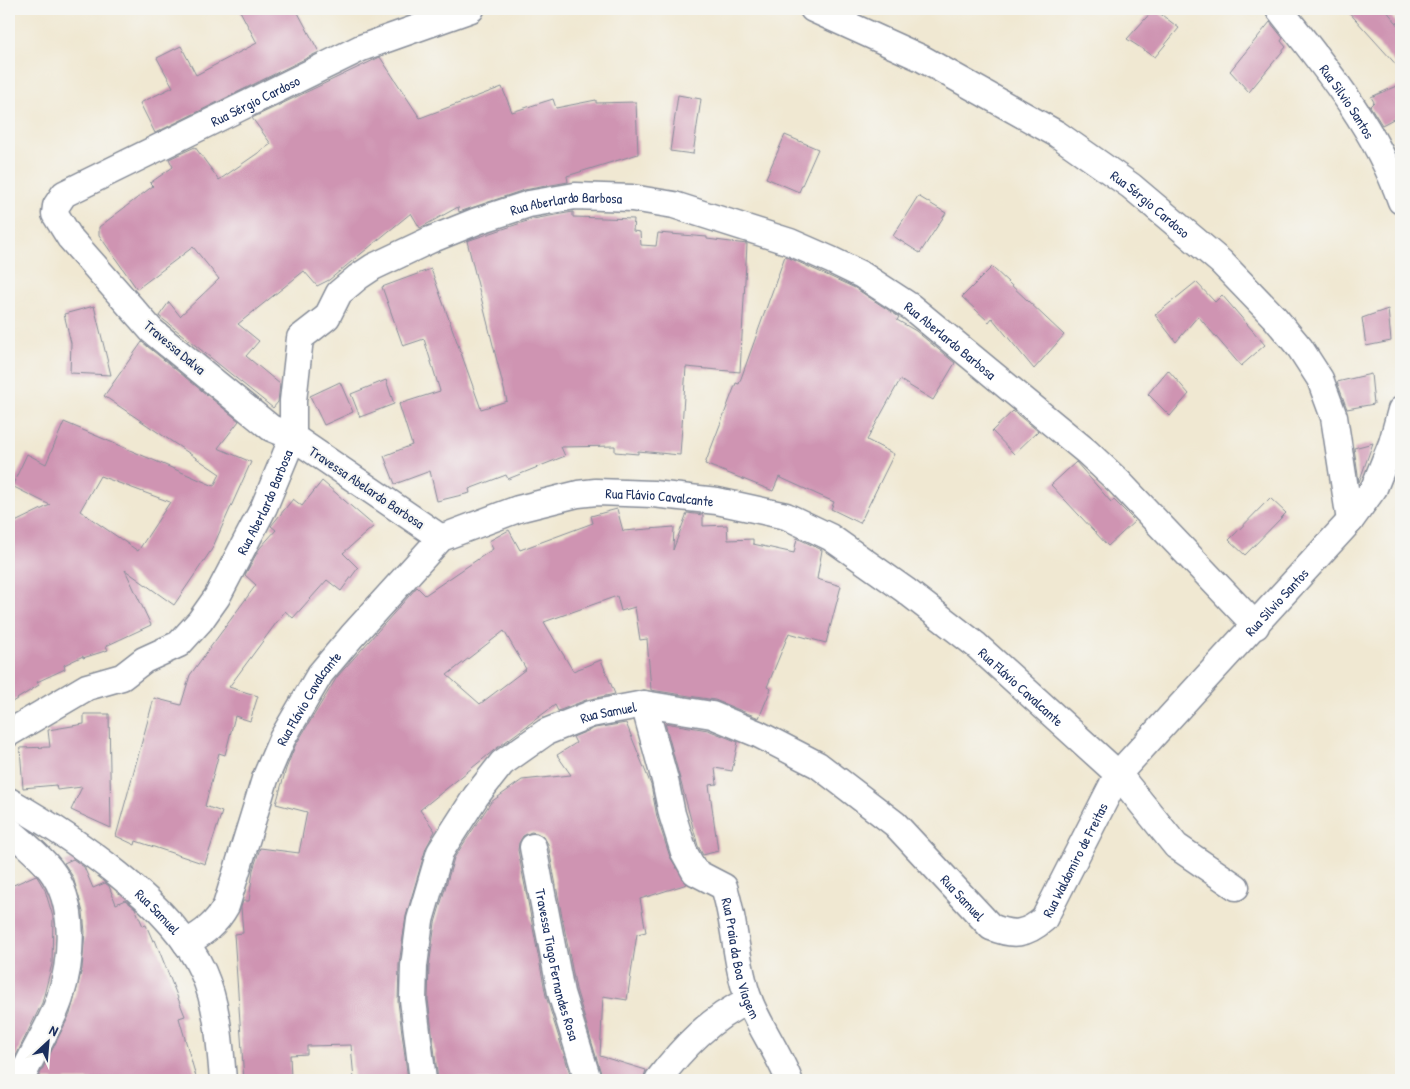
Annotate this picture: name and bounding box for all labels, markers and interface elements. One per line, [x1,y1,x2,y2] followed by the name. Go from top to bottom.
[1316,60,1380,142] street label: Rua Silvio Santos
[207,70,303,130] street label: Rua Sérgio Cardoso
[1107,165,1194,242] street label: Rua Sérgio Cardoso
[507,186,623,219] street label: Rua Aberlardo Barbosa
[901,296,1001,383] street label: Rua Aberlardo Barbosa
[140,316,210,379] street label: Travessa Dalva
[306,441,429,533] street label: Travessa Abelardo Barbosa
[231,446,296,558] street label: Rua Aberlardo Barbosa
[605,483,715,510] street label: Rua Flávio Cavalcante
[1240,564,1312,640] street label: Rua Silvio Santos
[975,643,1068,730] street label: Rua Flávio Cavalcante
[271,647,345,748] street label: Rua Flávio Cavalcante
[577,696,638,727] street label: Rua Samuel
[1037,799,1111,920] street label: Rua Waldomiro de Freitas
[937,870,990,925] street label: Rua Samuel
[132,884,185,938] street label: Rua Samuel
[532,887,585,1043] street label: Travessa Tiago Fernandes Rosa
[718,896,765,1022] street label: Rua Praia da Boa Viagem
[22,1016,72,1066] north arrow
[46,1020,62,1040] text: N

